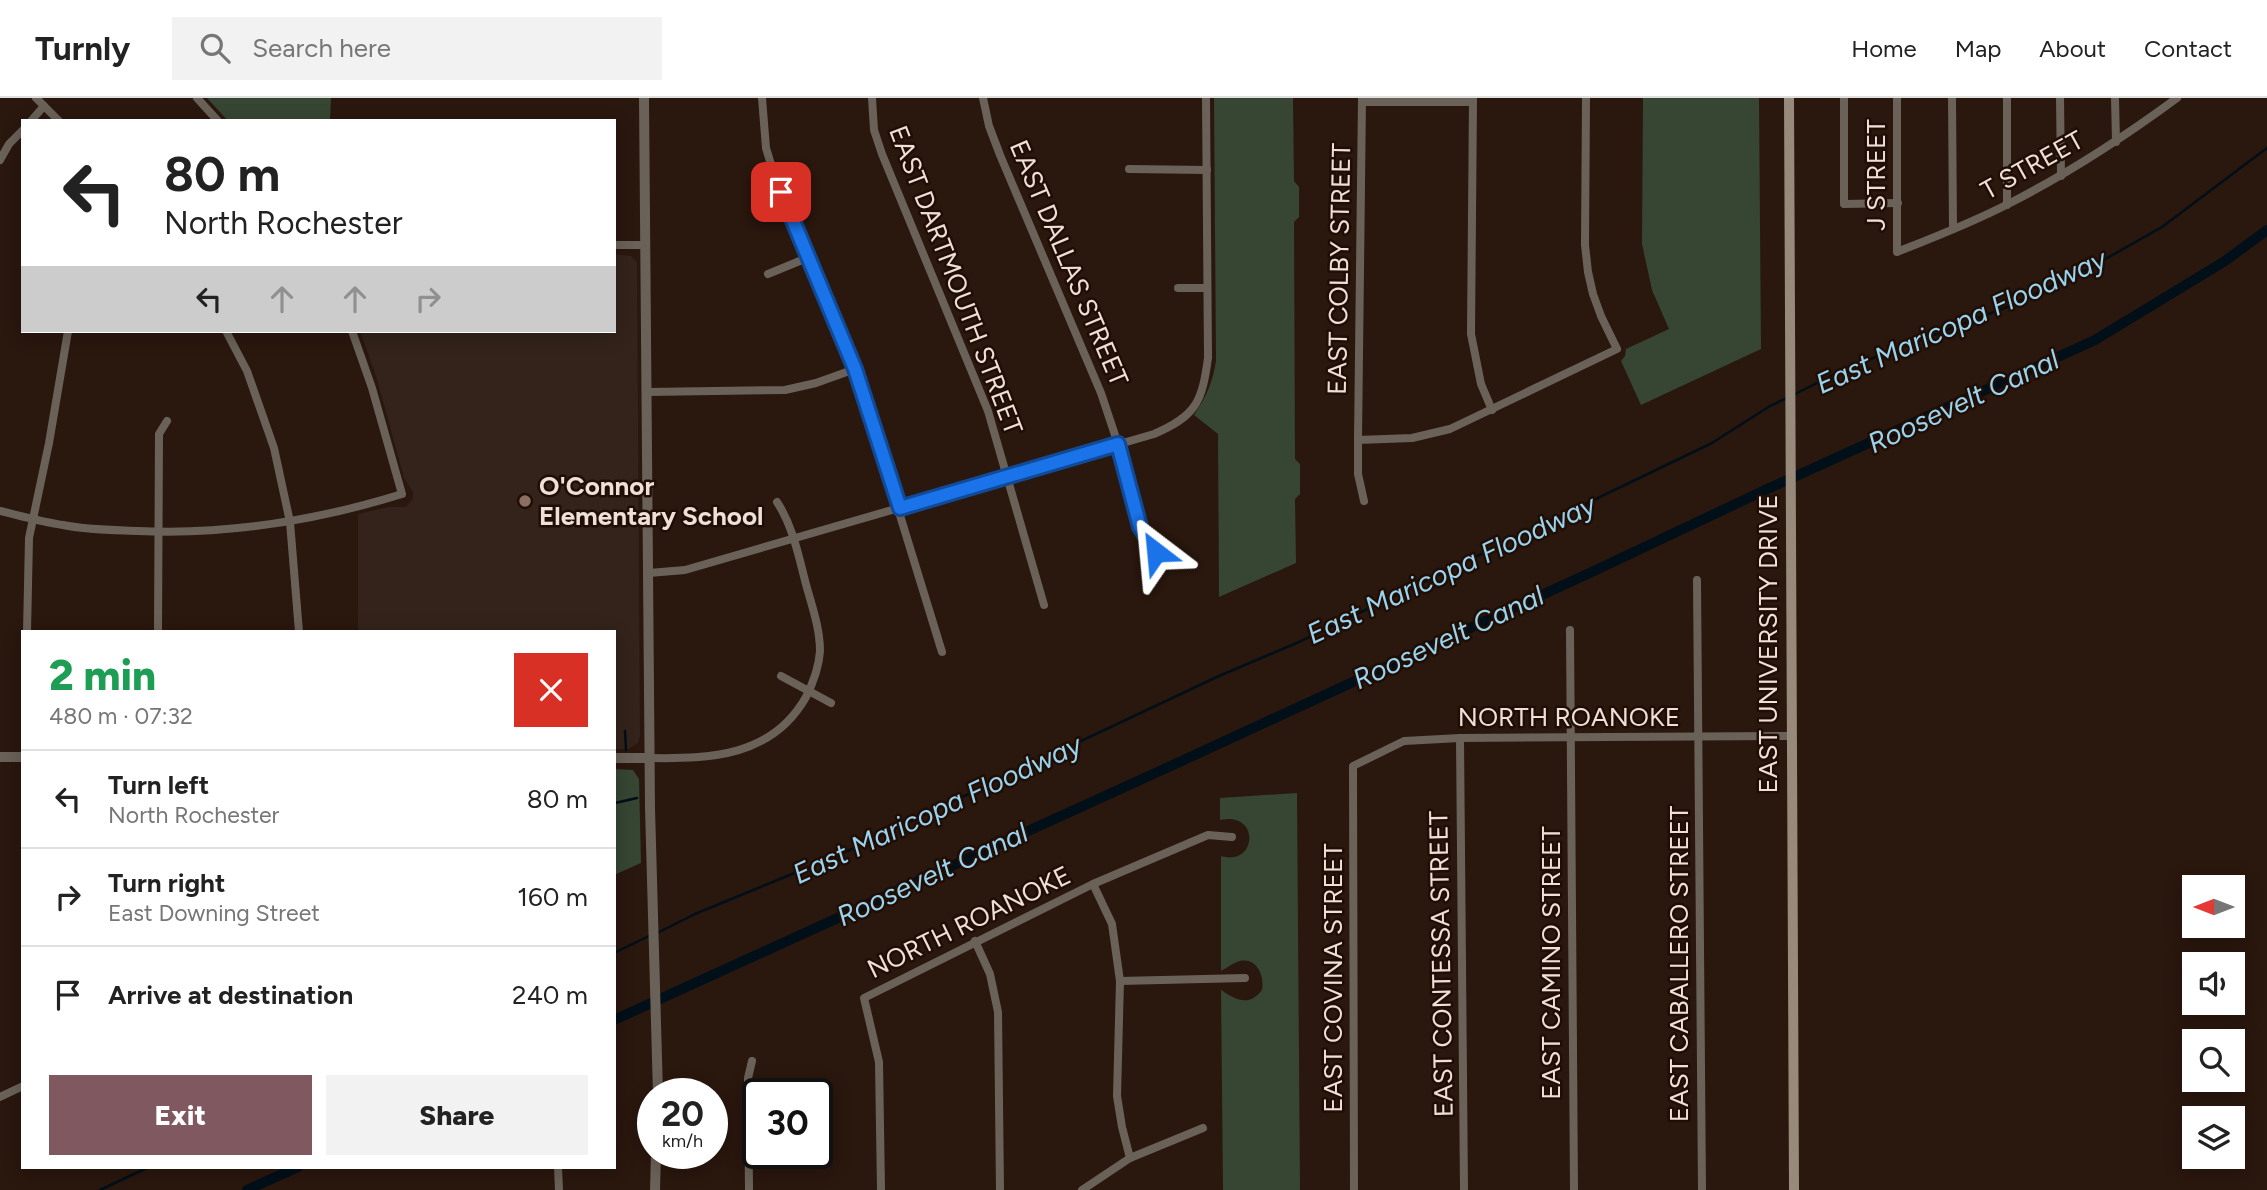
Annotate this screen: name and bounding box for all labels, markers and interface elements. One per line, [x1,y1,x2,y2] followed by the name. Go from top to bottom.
[172,17,662,80] search box
[35,29,130,68] text: Turnly
[196,29,234,67] icon: search
[252,32,391,64] text: Search here
[1851,34,1917,63] text: Home
[1955,34,2001,63] text: Map
[2039,34,2106,63] text: About
[2144,34,2232,63] text: Contact
[1860,119,1892,231] street label: J STREET
[882,121,1030,439] street label: EAST DARTMOUTH STREET
[1975,123,2090,206] street label: T STREET
[1003,135,1136,391] street label: EAST DALLAS STREET
[1321,142,1357,395] street label: EAST COLBY STREET
[164,144,280,203] text: 80 m
[49,147,140,238] icon: left
[751,162,811,222] pin
[762,173,800,211] icon: arrive
[164,204,402,242] text: North Rochester
[1810,241,2113,401] water label: East Maricopa Floodway
[190,280,228,318] icon: left
[263,280,301,318] icon: ahead
[336,280,374,318] icon: ahead
[409,280,447,318] icon: right
[1862,342,2065,460] water label: Roosevelt Canal
[539,470,763,532] place label: O'Connor Elementary School
[1301,487,1602,651] water label: East Maricopa Floodway
[517,493,533,509] marker: O'Connor Elementary School
[1752,494,1784,794] street label: EAST UNIVERSITY DRIVE
[1119,515,1193,589] position arrow
[1347,578,1550,696] water label: Roosevelt Canal
[49,650,156,701] text: 2 min
[514,653,588,727] button: close
[1458,701,1680,733] street label: NORTH ROANOKE
[49,702,193,730] text: 480 m · 07:32
[787,727,1088,891] water label: East Maricopa Floodway
[108,769,209,801] text: Turn left
[49,780,87,818] icon: left
[527,783,588,815] text: 80 m
[108,801,279,829] text: North Rochester
[1663,805,1695,1122] street label: EAST CABALLERO STREET
[1422,810,1460,1117] street label: EAST CONTESSA STREET
[831,815,1034,933] water label: Roosevelt Canal
[1535,826,1567,1100] street label: EAST CAMINO STREET
[1317,843,1349,1113] street label: EAST COVINA STREET
[862,859,1076,985] street label: NORTH ROANOKE
[108,867,225,899] text: Turn right
[2182,875,2245,938] north arrow
[2182,875,2245,1169] map controls
[49,878,87,916] icon: right
[517,881,588,913] text: 160 m
[108,899,320,927] text: East Downing Street
[2182,952,2245,1015] button: sound
[49,976,87,1014] icon: arrive
[108,979,353,1011] text: Arrive at destination
[512,979,588,1011] text: 240 m
[2182,1029,2245,1092] button: search
[49,1075,312,1155] button: Exit
[326,1075,588,1155] button: Share
[742,1078,833,1169] speed limit sign: 30
[661,1093,704,1135] text: 20
[2182,1106,2245,1169] button: layers
[662,1130,703,1152] text: km/h

